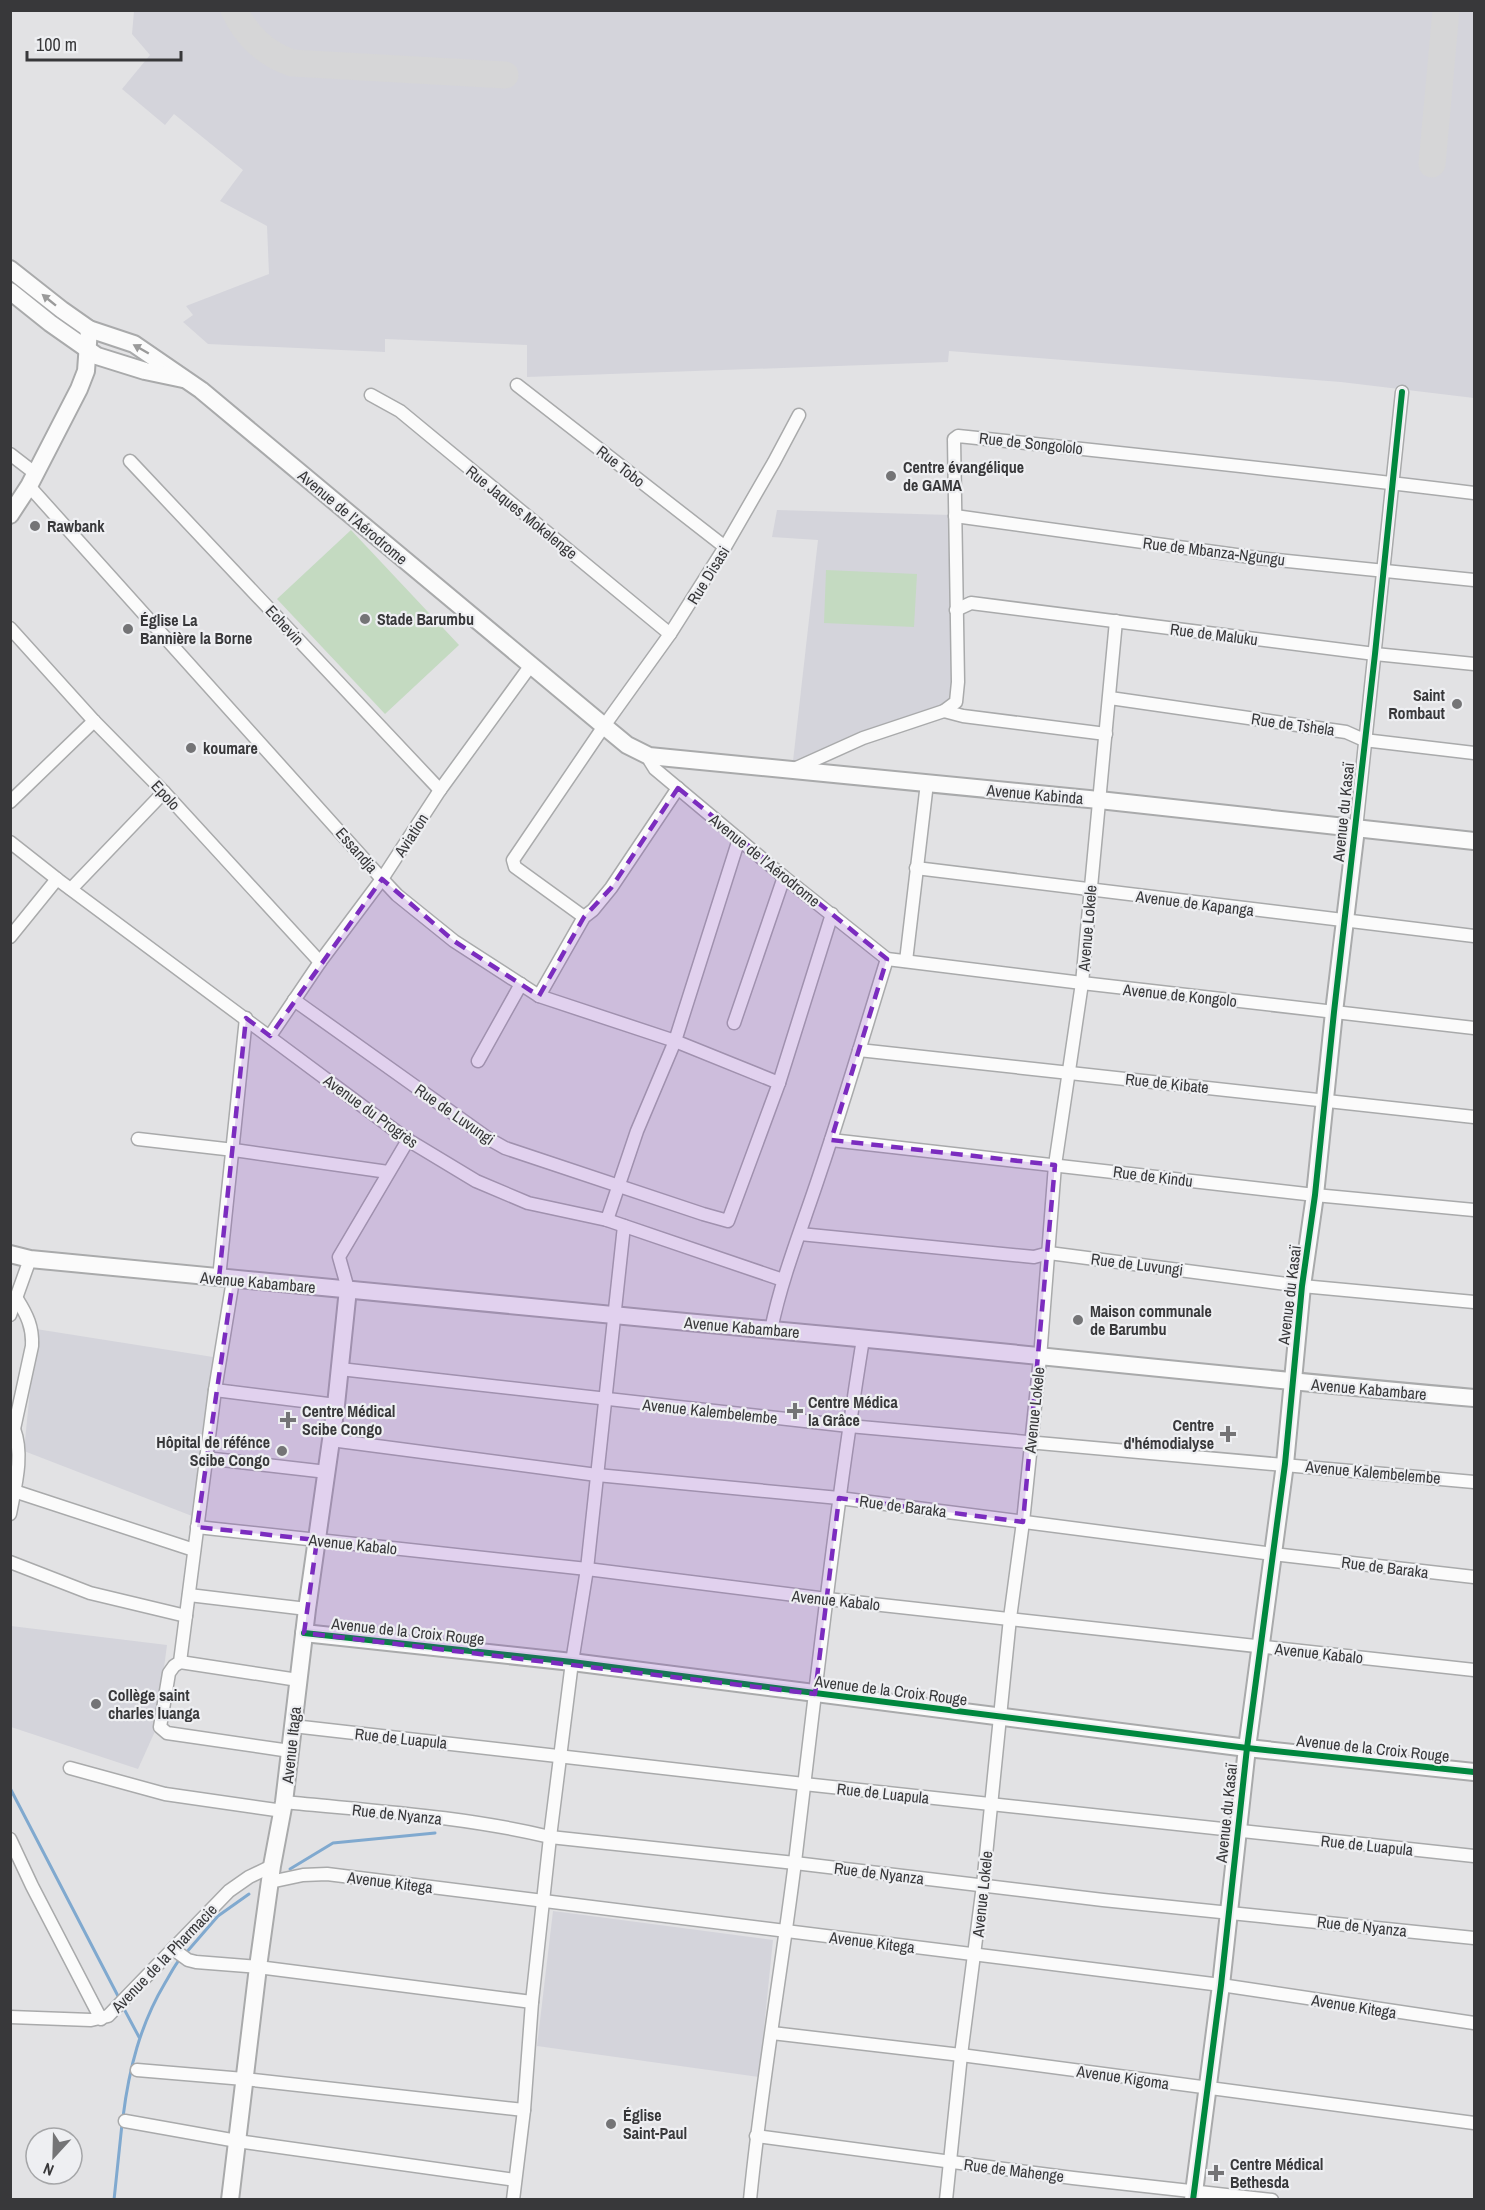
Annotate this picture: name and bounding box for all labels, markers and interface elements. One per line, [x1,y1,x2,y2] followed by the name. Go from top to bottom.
[27,24,182,62] scale bar
[36,32,77,57] text: 100 m
[41,293,57,306] one-way arrow
[133,343,149,354] one-way arrow
[978,427,1084,459] street label: Rue de Songololo
[592,440,650,492] street label: Rue Tobo
[903,456,1024,496] place label: Centre évangélique de GAMA
[462,460,582,564] street label: Rue Jaques Mokelenge
[293,464,413,569] street label: Avenue de l’Aérodrome
[884,469,898,483] marker: Centre évangélique de GAMA
[47,515,105,537] place label: Rawbank
[28,519,42,533] marker: Rawbank
[1142,531,1286,571] street label: Rue de Mbanza-Ngungu
[681,542,735,608] street label: Rue Disasi
[261,600,309,650] street label: Echevin
[377,608,474,630] place label: Stade Barumbu
[140,609,252,649] place label: Église La Bannière la Borne
[358,612,372,626] marker: Stade Barumbu
[1169,618,1259,650] street label: Rue de Maluku
[121,622,135,636] marker: Église La Bannière la Borne
[1388,684,1446,724] place label: Saint Rombaut
[1450,697,1464,711] marker: Saint Rombaut
[1250,707,1337,741] street label: Rue de Tshela
[203,737,258,759] place label: koumare
[184,741,198,755] marker: koumare
[1327,761,1359,864] street label: Avenue du Kasaï
[147,775,185,815] street label: Epolo
[985,779,1085,809] street label: Avenue Kabinda
[704,808,825,912] street label: Avenue de l’Aérodrome
[388,809,433,862] street label: Aviation
[331,822,383,878] street label: Essandja
[1072,884,1102,973] street label: Avenue Lokele
[1134,885,1256,921] street label: Avenue de Kapanga
[1121,978,1238,1012] street label: Avenue de Kongolo
[1124,1068,1210,1098] street label: Rue de Kibate
[318,1069,423,1153] street label: Avenue du Progrès
[411,1078,499,1150] street label: Rue de Luvungi
[1112,1160,1194,1192] street label: Rue de Kindu
[1272,1244,1306,1347] street label: Avenue du Kasaï
[1090,1247,1184,1281] street label: Rue de Luvungi
[198,1266,317,1298] street label: Avenue Kabambare
[1090,1300,1212,1340] place label: Maison communale de Barumbu
[682,1311,801,1343] street label: Avenue Kabambare
[1071,1313,1085,1327] marker: Maison communale de Barumbu
[1018,1366,1049,1455] street label: Avenue Lokele
[1309,1373,1428,1405] street label: Avenue Kabambare
[808,1391,898,1431] place label: Centre Médica la Grâce
[641,1393,778,1429] street label: Avenue Kalembelembe
[302,1400,395,1440] place label: Centre Médical Scibe Congo
[786,1402,804,1420] marker: Centre Médica la Grâce
[279,1411,297,1429] marker: Centre Médical Scibe Congo
[1123,1414,1214,1454] place label: Centre d'hémodialyse
[1219,1425,1237,1443] marker: Centre d'hémodialyse
[156,1431,270,1471] place label: Hôpital de réfénce Scibe Congo
[275,1444,289,1458] marker: Hôpital de réfénce Scibe Congo
[1304,1455,1441,1489] street label: Avenue Kalembelembe
[858,1490,948,1522] street label: Rue de Baraka
[307,1528,398,1560] street label: Avenue Kabalo
[1340,1551,1430,1583] street label: Rue de Baraka
[790,1584,881,1616] street label: Avenue Kabalo
[329,1612,486,1650] street label: Avenue de la Croix Rouge
[1273,1637,1364,1669] street label: Avenue Kabalo
[812,1670,969,1710] street label: Avenue de la Croix Rouge
[108,1684,201,1724] place label: Collège saint charles luanga
[89,1697,103,1711] marker: Collège saint charles luanga
[276,1705,306,1785] street label: Avenue Itaga
[354,1722,449,1754] street label: Rue de Luapula
[1294,1729,1451,1767] street label: Avenue de la Croix Rouge
[1210,1762,1242,1865] street label: Avenue du Kasaï
[836,1777,931,1809] street label: Rue de Luapula
[351,1798,444,1830] street label: Rue de Nyanza
[1320,1829,1415,1861] street label: Rue de Luapula
[966,1850,997,1939] street label: Avenue Lokele
[833,1857,926,1890] street label: Rue de Nyanza
[345,1866,435,1898] street label: Avenue Kitega
[106,1899,222,2018] street label: Avenue de la Pharmacie
[1316,1910,1409,1942] street label: Rue de Nyanza
[827,1926,917,1958] street label: Avenue Kitega
[1309,1988,1399,2024] street label: Avenue Kitega
[1074,2059,1171,2094] street label: Avenue Kigoma
[623,2104,687,2144] place label: Église Saint-Paul
[604,2117,618,2131] marker: Église Saint-Paul
[24,2126,84,2186] north arrow
[963,2153,1065,2187] street label: Rue de Mahenge
[1230,2153,1323,2193] place label: Centre Médical Bethesda
[40,2158,57,2182] text: N
[1207,2164,1225,2182] marker: Centre Médical Bethesda

